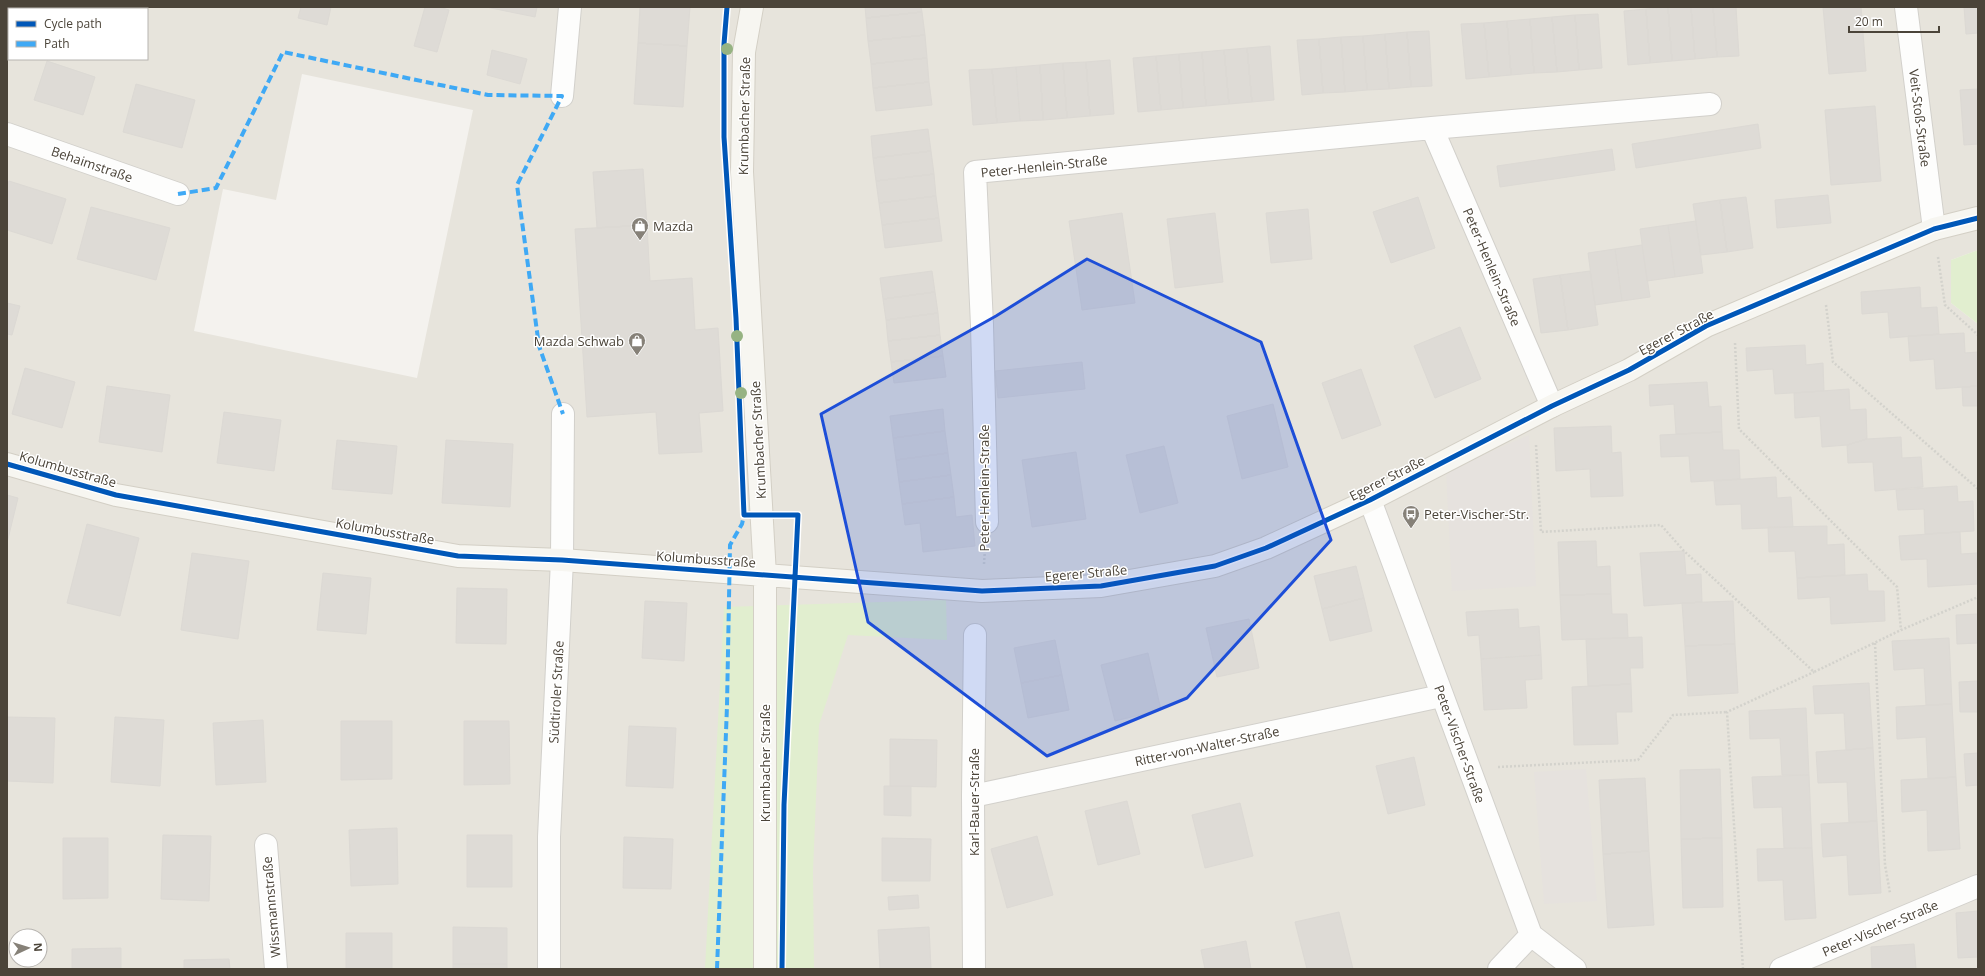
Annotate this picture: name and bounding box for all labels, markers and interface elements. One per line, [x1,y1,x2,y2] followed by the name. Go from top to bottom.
[8,8,148,60] legend
[1849,8,1939,34] scale bar
[1855,13,1883,30] text: 20 m
[44,15,102,32] text: Cycle path
[44,35,70,52] text: Path
[734,57,754,175] street label: Krumbacher Straße
[1905,68,1935,168] street label: Veit-Stoß-Straße
[49,142,135,186] street label: Behaimstraße
[980,150,1108,182] street label: Peter-Henlein-Straße
[1459,205,1525,329] street label: Peter-Henlein-Straße
[630,216,650,241] shop icon: Mazda
[653,217,693,235] place label: Mazda
[1635,305,1717,359] street label: Egerer Straße
[627,331,647,356] shop icon: Mazda Schwab
[534,332,624,350] place label: Mazda Schwab
[746,380,770,500] street label: Krumbacher Straße
[975,424,993,552] street label: Peter-Henlein-Straße
[17,447,119,491] street label: Kolumbusstraße
[1346,451,1428,505] street label: Egerer Straße
[1401,504,1421,529] bus stop icon: Peter-Vischer-Str.
[1424,505,1529,523] place label: Peter-Vischer-Str.
[334,513,436,549] street label: Kolumbusstraße
[656,547,756,571] street label: Kolumbusstraße
[1044,560,1128,586] street label: Egerer Straße
[544,640,568,744] street label: Südtiroler Straße
[1430,682,1490,806] street label: Peter-Vischer-Straße
[756,704,774,822] street label: Krumbacher Straße
[1133,722,1281,770] street label: Ritter-von-Walter-Straße
[965,748,983,856] street label: Karl-Bauer-Straße
[258,856,284,958] street label: Wissmannstraße
[1819,895,1941,961] street label: Peter-Vischer-Straße
[8,928,48,968] north arrow
[31,942,46,952] text: N

